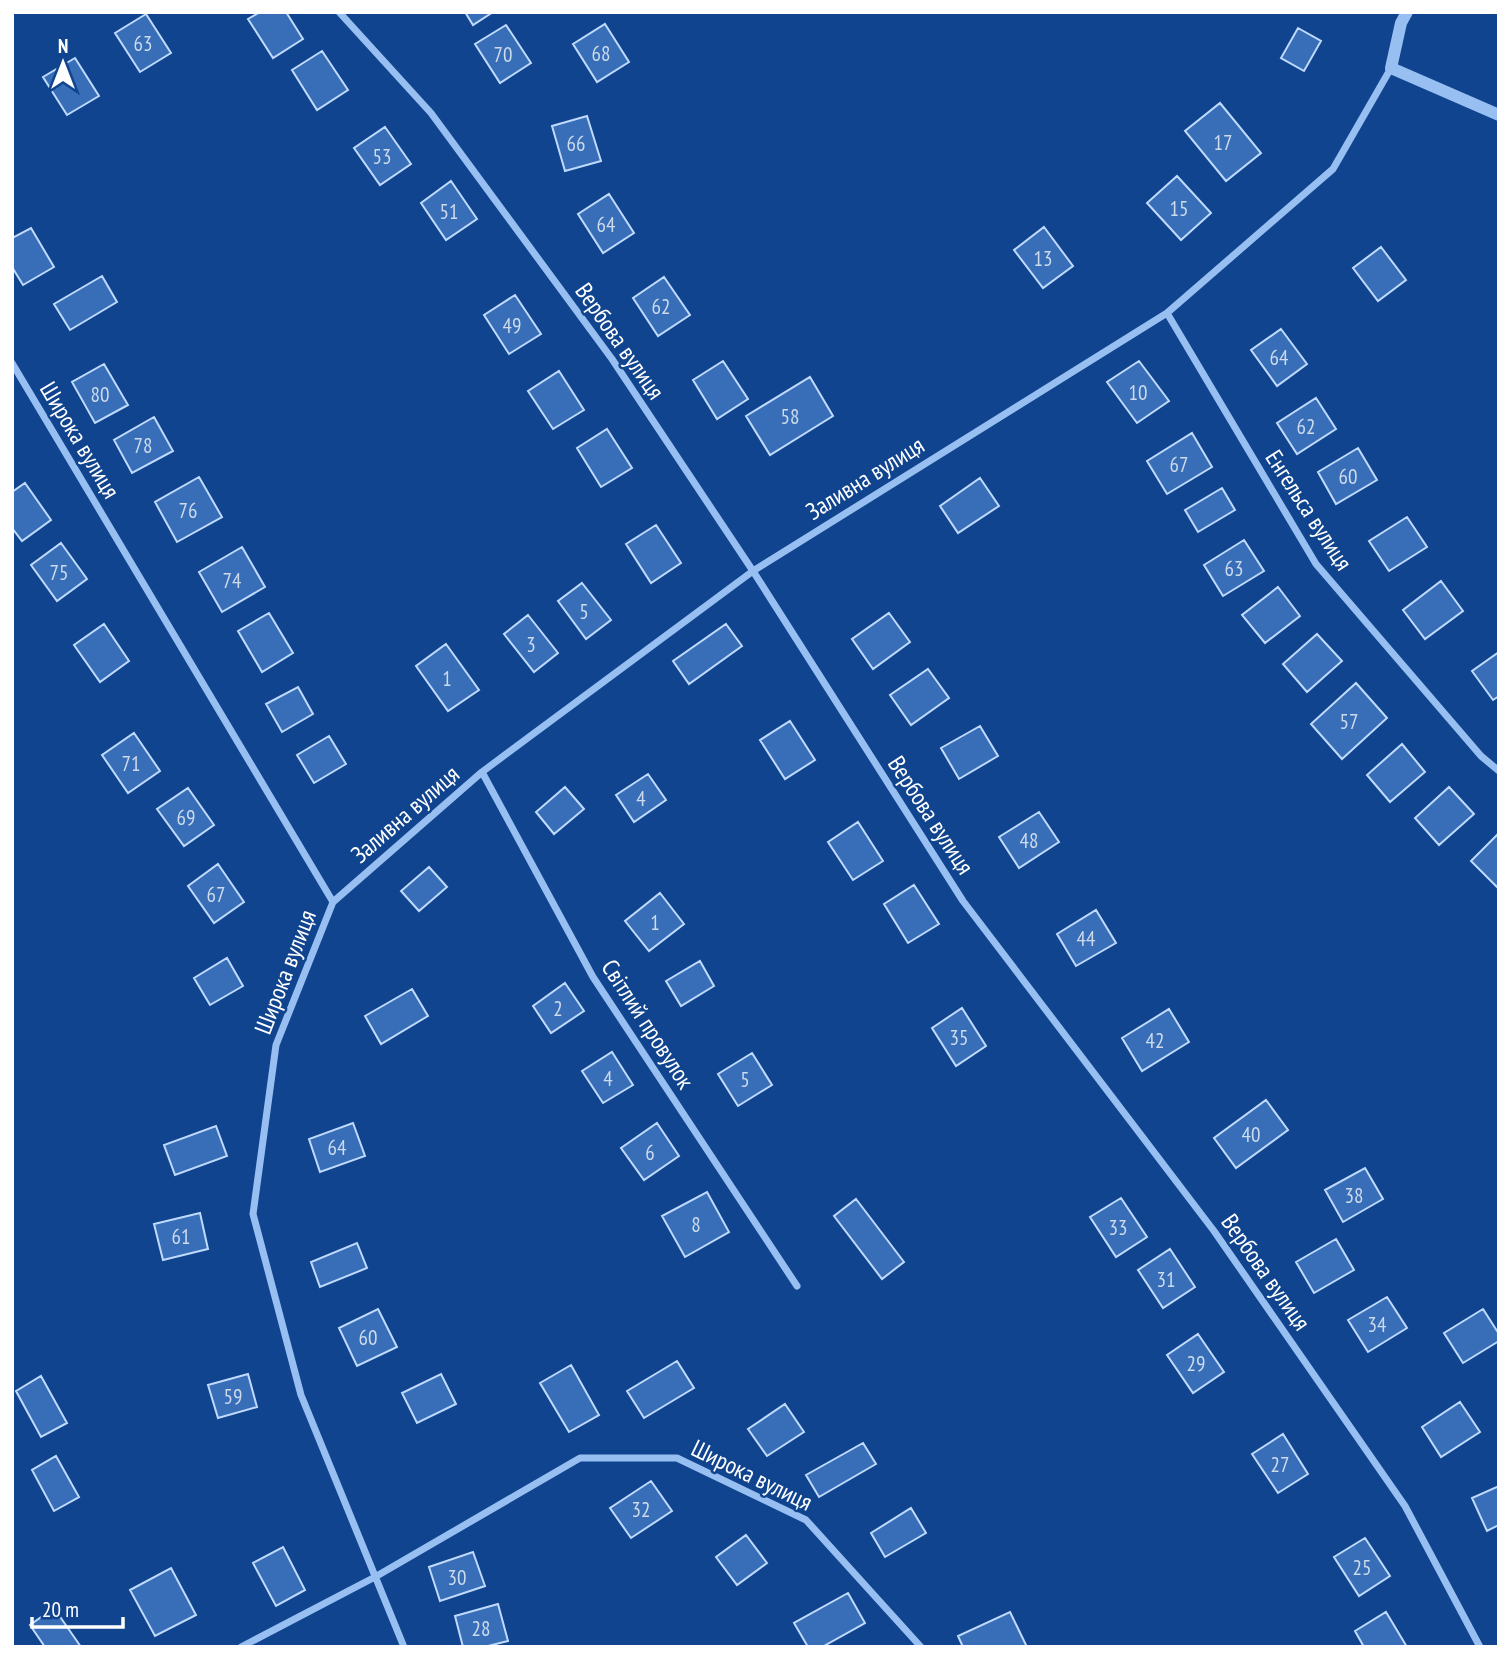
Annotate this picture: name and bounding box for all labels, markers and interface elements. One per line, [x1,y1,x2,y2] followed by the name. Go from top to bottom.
[28,28,98,98] north arrow
[134,30,152,57] house number: 63
[58,34,68,58] text: N
[592,40,610,67] house number: 68
[494,41,512,68] house number: 70
[1214,129,1232,156] house number: 17
[567,130,585,157] house number: 66
[373,143,391,170] house number: 53
[1170,195,1188,222] house number: 15
[440,198,458,225] house number: 51
[597,211,616,238] house number: 64
[1034,245,1052,272] house number: 13
[568,277,672,405] street label: Вербова вулиця
[652,293,670,320] house number: 62
[503,312,521,339] house number: 49
[1270,344,1289,371] house number: 64
[33,376,127,504] street label: Широка вулиця
[1129,379,1147,406] house number: 10
[91,381,109,408] house number: 80
[781,403,799,430] house number: 58
[1297,413,1315,440] house number: 62
[800,429,930,527] street label: Заливна вулиця
[134,432,152,459] house number: 78
[1259,444,1359,576] street label: Енгельса вулиця
[1170,451,1188,478] house number: 67
[1339,463,1357,490] house number: 60
[179,497,197,524] house number: 76
[1225,555,1243,582] house number: 63
[50,559,68,586] house number: 75
[223,567,242,594] house number: 74
[579,598,589,625] house number: 5
[526,631,536,658] house number: 3
[442,665,452,692] house number: 1
[1340,708,1358,735] house number: 57
[122,750,140,777] house number: 71
[881,750,981,880] street label: Вербова вулиця
[344,758,466,870] street label: Заливна вулиця
[636,785,646,812] house number: 4
[177,804,195,831] house number: 69
[1020,827,1038,854] house number: 48
[207,881,225,908] house number: 67
[247,905,323,1039] street label: Широка вулиця
[650,909,660,936] house number: 1
[1077,925,1096,952] house number: 44
[595,954,702,1095] street label: Світлий провулок
[553,995,563,1022] house number: 2
[950,1024,968,1051] house number: 35
[1146,1027,1164,1054] house number: 42
[603,1065,613,1092] house number: 4
[740,1066,750,1093] house number: 5
[1242,1121,1260,1148] house number: 40
[328,1134,347,1161] house number: 64
[645,1139,655,1166] house number: 6
[1345,1182,1363,1209] house number: 38
[1214,1208,1318,1336] street label: Вербова вулиця
[691,1211,701,1238] house number: 8
[1109,1214,1127,1241] house number: 33
[172,1223,190,1250] house number: 61
[1157,1266,1175,1293] house number: 31
[1368,1311,1387,1338] house number: 34
[359,1324,377,1351] house number: 60
[1187,1350,1205,1377] house number: 29
[224,1383,242,1410] house number: 59
[686,1432,818,1518] street label: Широка вулиця
[1271,1451,1289,1478] house number: 27
[632,1496,650,1523] house number: 32
[1353,1554,1371,1581] house number: 25
[448,1564,466,1591] house number: 30
[32,1586,122,1630] scale bar
[42,1596,79,1623] text: 20 m
[472,1615,490,1642] house number: 28

